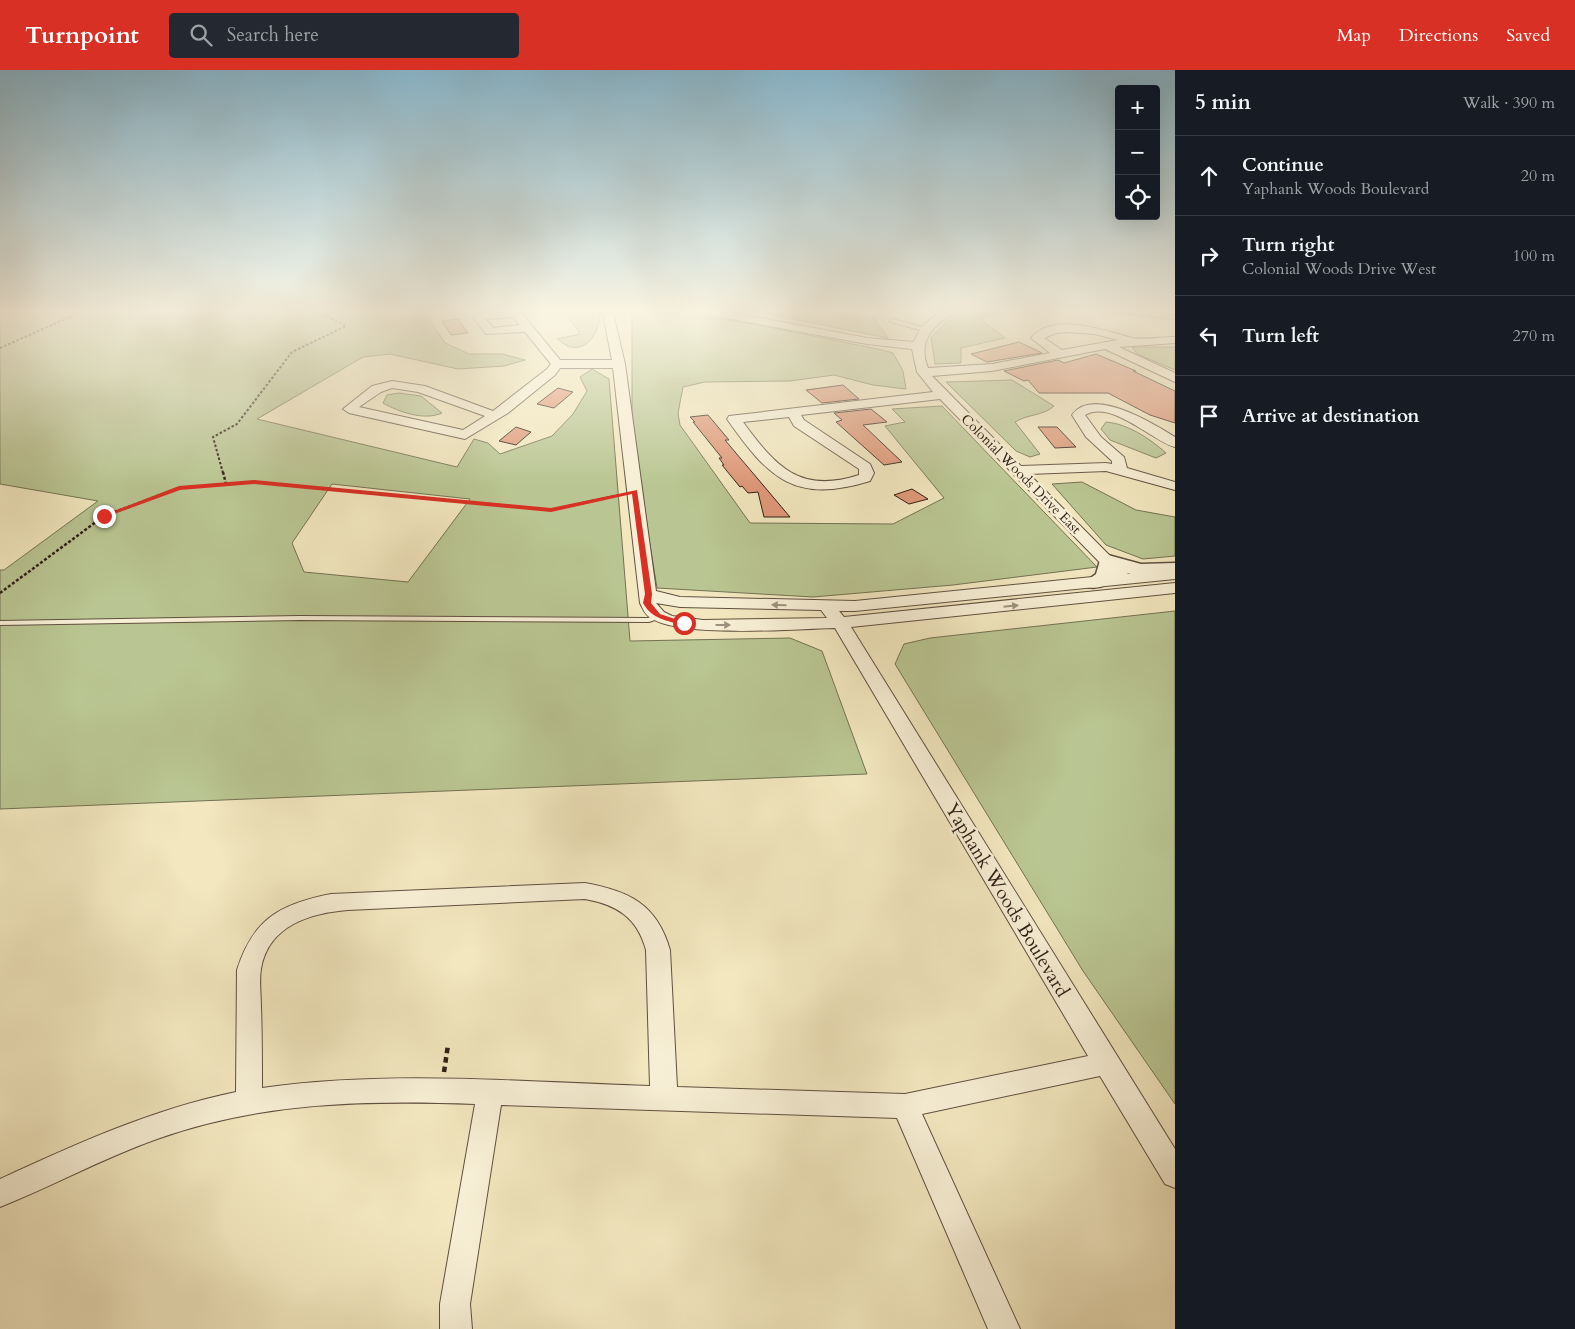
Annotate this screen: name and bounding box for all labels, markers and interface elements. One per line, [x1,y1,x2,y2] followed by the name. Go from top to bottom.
[169,13,519,58] search box
[25,19,139,52] text: Turnpoint
[187,21,215,49] icon: search
[227,22,319,48] text: Search here
[1337,23,1371,48] text: Map
[1399,23,1478,48] text: Directions
[1506,23,1550,48] text: Saved
[1115,85,1160,220] map controls
[1115,85,1160,130] button: +
[1195,88,1251,117] text: 5 min
[1463,92,1555,114] text: Walk · 390 m
[1115,130,1160,175] button: −
[1242,152,1324,178] text: Continue
[1195,162,1223,190] icon: ahead
[1521,165,1555,187] text: 20 m
[1115,175,1160,220] button: locate
[1242,178,1429,200] text: Yaphank Woods Boulevard
[1242,232,1334,258] text: Turn right
[1195,242,1223,270] icon: right
[1513,245,1555,267] text: 100 m
[1242,258,1436,280] text: Colonial Woods Drive West
[1195,322,1223,350] icon: left
[1242,323,1319,349] text: Turn left
[1513,325,1555,347] text: 270 m
[1195,402,1223,430] icon: arrive
[1242,403,1419,429] text: Arrive at destination
[957,410,1086,539] street label: Colonial Woods Drive East
[93,505,116,528] route end
[770,601,786,609] one-way arrow
[1003,601,1019,609] one-way arrow
[673,612,696,635] route start
[715,621,731,629] one-way arrow
[939,798,1075,1002] street label: Yaphank Woods Boulevard

